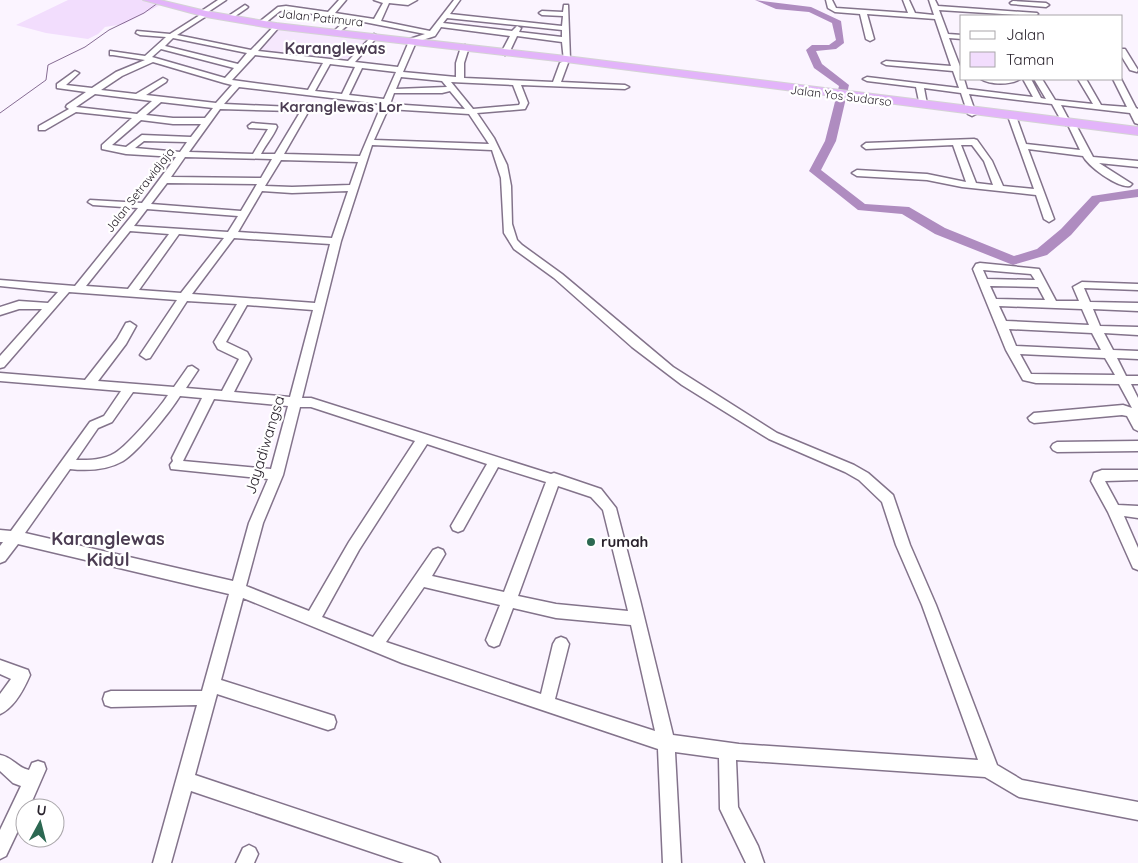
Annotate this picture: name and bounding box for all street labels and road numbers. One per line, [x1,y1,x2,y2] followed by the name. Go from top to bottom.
[278,6,364,29] street label: Jalan Patimura
[789,82,893,109] street label: Jalan Yos Sudarso
[102,144,177,235] street label: Jalan Setrawidjaja
[241,393,289,496] street label: Jayadiwangsa

